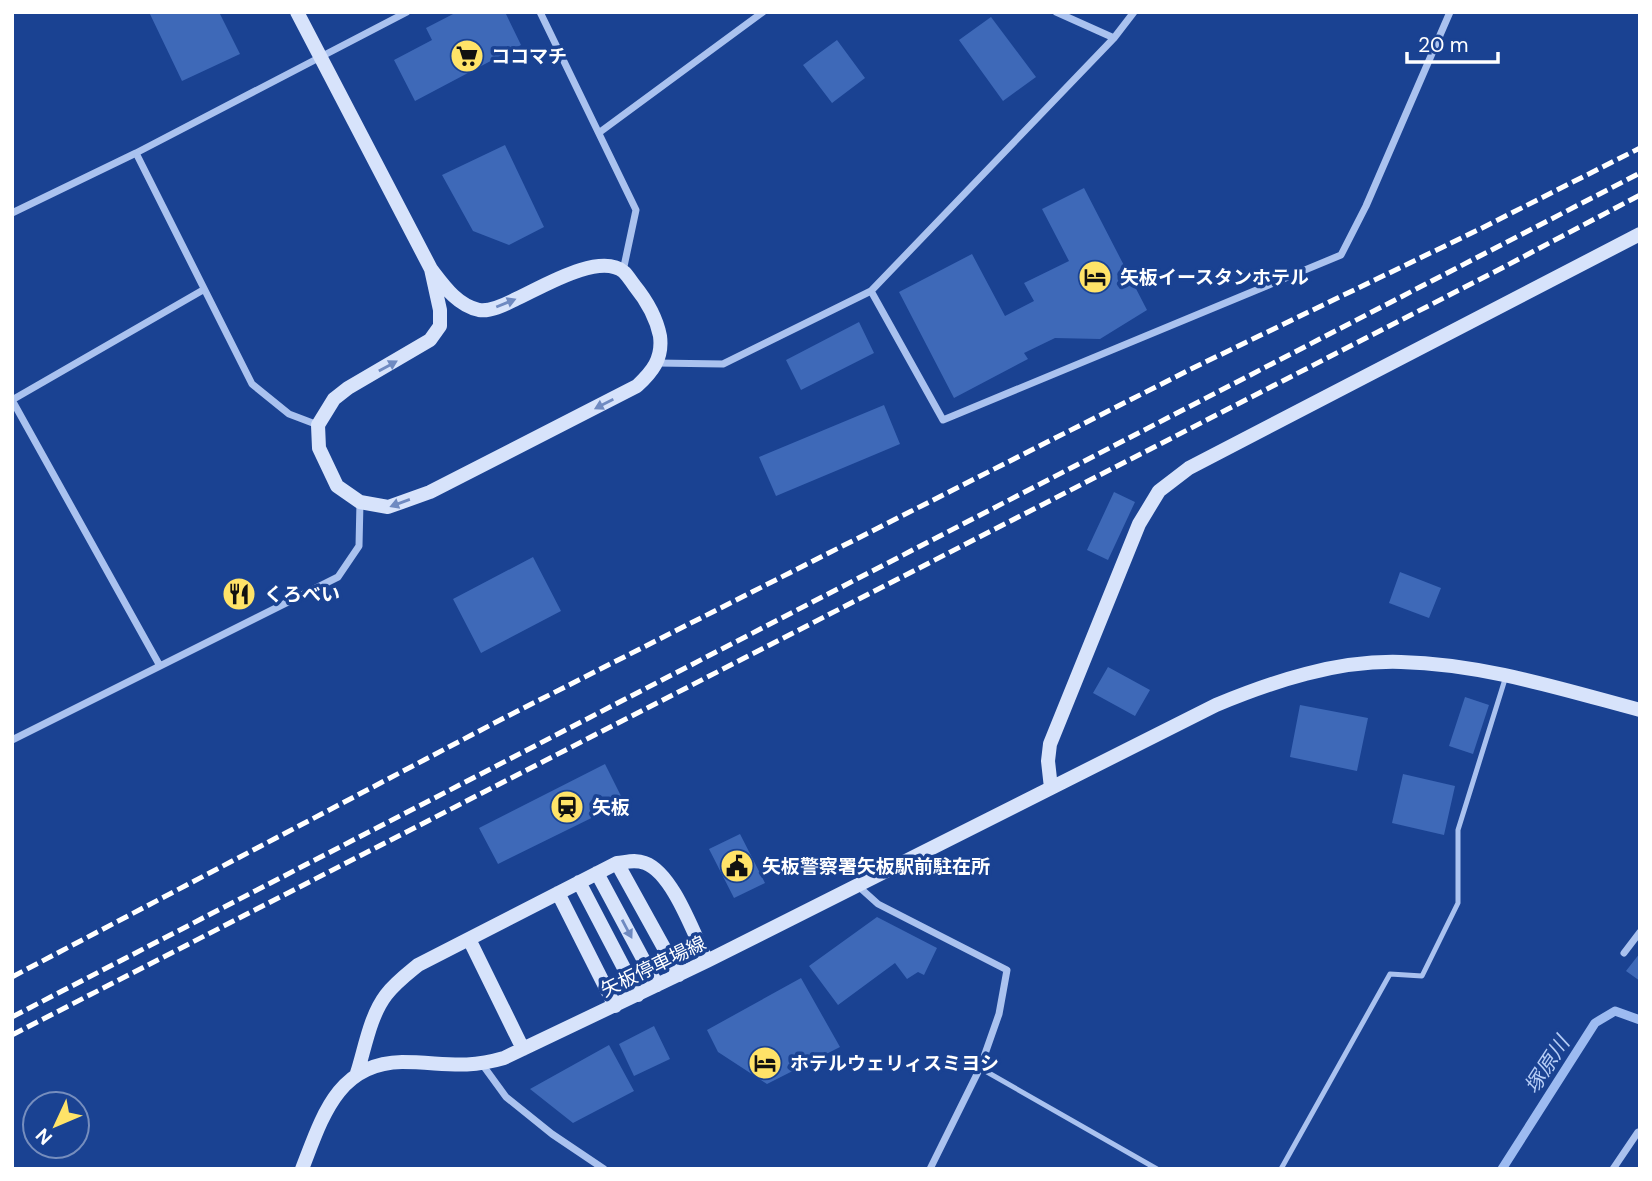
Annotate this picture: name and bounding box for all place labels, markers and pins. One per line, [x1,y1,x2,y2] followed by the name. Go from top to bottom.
[448,37,486,75] supermarket icon: ココマチ
[491,44,567,69] place label: ココマチ
[1076,258,1114,296] hotel icon: 矢板イースタンホテル
[1120,265,1309,290] place label: 矢板イースタンホテル
[220,575,258,613] restaurant icon: くろべい
[264,582,340,607] place label: くろべい
[548,788,586,826] station icon: 矢板
[592,795,630,820] place label: 矢板
[718,847,756,885] public building icon: 矢板警察署矢板駅前駐在所
[762,854,990,879] place label: 矢板警察署矢板駅前駐在所
[746,1044,784,1082] hotel icon: ホテルウェリィスミヨシ
[790,1051,999,1076] place label: ホテルウェリィスミヨシ

